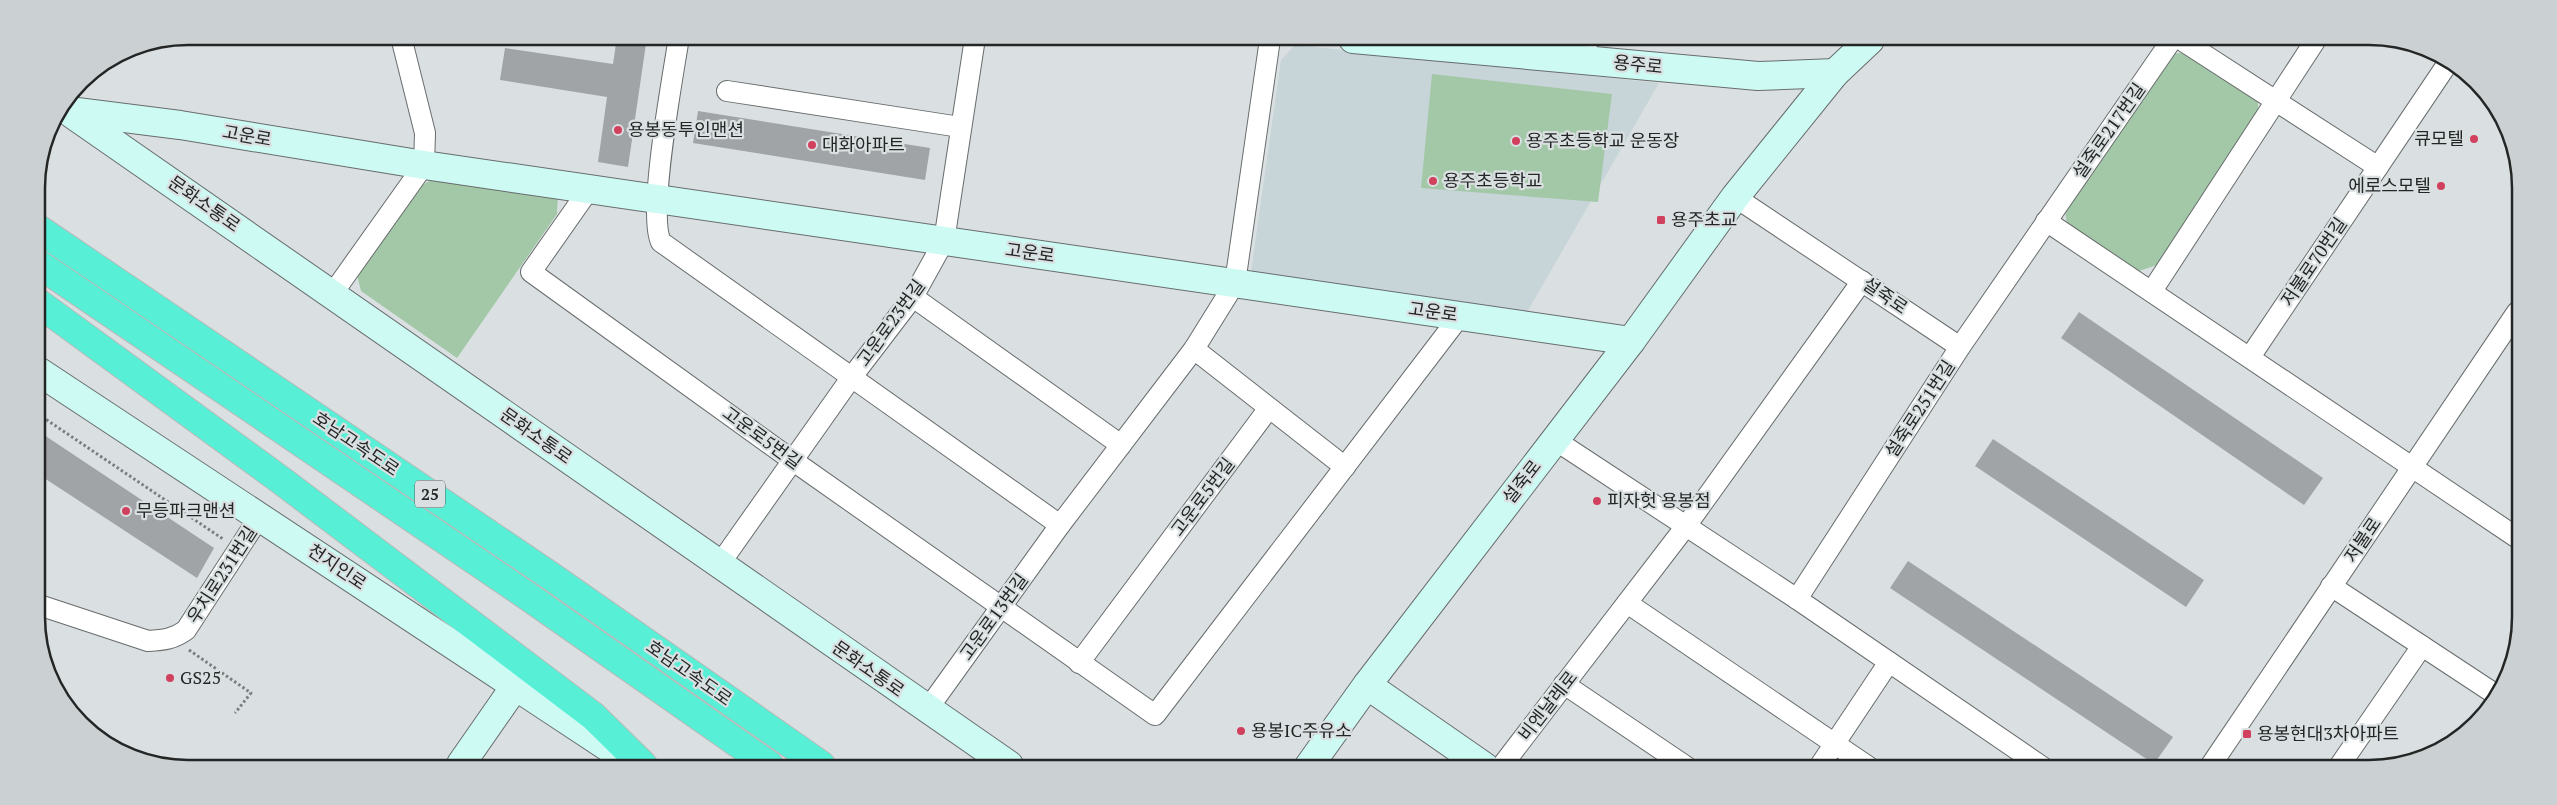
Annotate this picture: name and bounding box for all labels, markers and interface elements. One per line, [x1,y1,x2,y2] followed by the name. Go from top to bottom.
[1612,49,1664,79] street label: 용주로
[2066,78,2150,183] street label: 설죽로217번길
[628,117,744,141] place label: 용봉동투인맨션
[221,119,274,151] street label: 고운로
[612,124,624,136] marker: 용봉동투인맨션
[2414,126,2464,150] place label: 큐모텔
[1526,128,1679,152] place label: 용주초등학교 운동장
[822,132,905,156] place label: 대화아파트
[2468,133,2480,145] marker: 큐모텔
[1510,135,1522,147] marker: 용주초등학교 운동장
[806,139,818,151] marker: 대화아파트
[1443,168,1542,192] place label: 용주초등학교
[164,170,245,237] street label: 문화소통로
[2348,173,2431,197] place label: 에로스모텔
[1427,175,1439,187] marker: 용주초등학교
[2435,180,2447,192] marker: 에로스모텔
[1671,207,1737,231] place label: 용주초교
[2275,212,2352,310] street label: 저불로70번길
[1655,214,1667,226] marker: 용주초교
[1004,237,1056,267] street label: 고운로
[1858,271,1913,319] street label: 설죽로
[851,274,930,371] street label: 고운로23번길
[1407,296,1459,326] street label: 고운로
[1879,355,1960,462] street label: 설죽로251번길
[718,400,807,474] street label: 고운로5번길
[496,402,577,469] street label: 문화소통로
[309,405,404,481] street label: 호남고속도로
[1165,452,1240,541] street label: 고운로5번길
[1496,454,1546,508] street label: 설죽로
[415,480,445,508] road number: 25
[1607,488,1711,512] place label: 피자헛 용봉점
[1591,495,1603,507] marker: 피자헛 용봉점
[136,498,235,522] place label: 무등파크맨션
[120,505,132,517] marker: 무등파크맨션
[2338,512,2386,567] street label: 저불로
[181,521,262,628] street label: 우치로231번길
[303,538,372,595] street label: 천지인로
[954,568,1033,665] street label: 고운로13번길
[642,634,737,711] street label: 호남고속도로
[828,635,909,702] street label: 문화소통로
[180,665,221,689] place label: GS25
[1512,665,1582,745] street label: 비엔날레로
[164,672,176,684] marker: GS25
[1251,718,1352,742] place label: 용봉IC주유소
[2257,721,2399,745] place label: 용봉현대3차아파트
[1235,725,1247,737] marker: 용봉IC주유소
[2241,728,2253,740] marker: 용봉현대3차아파트

